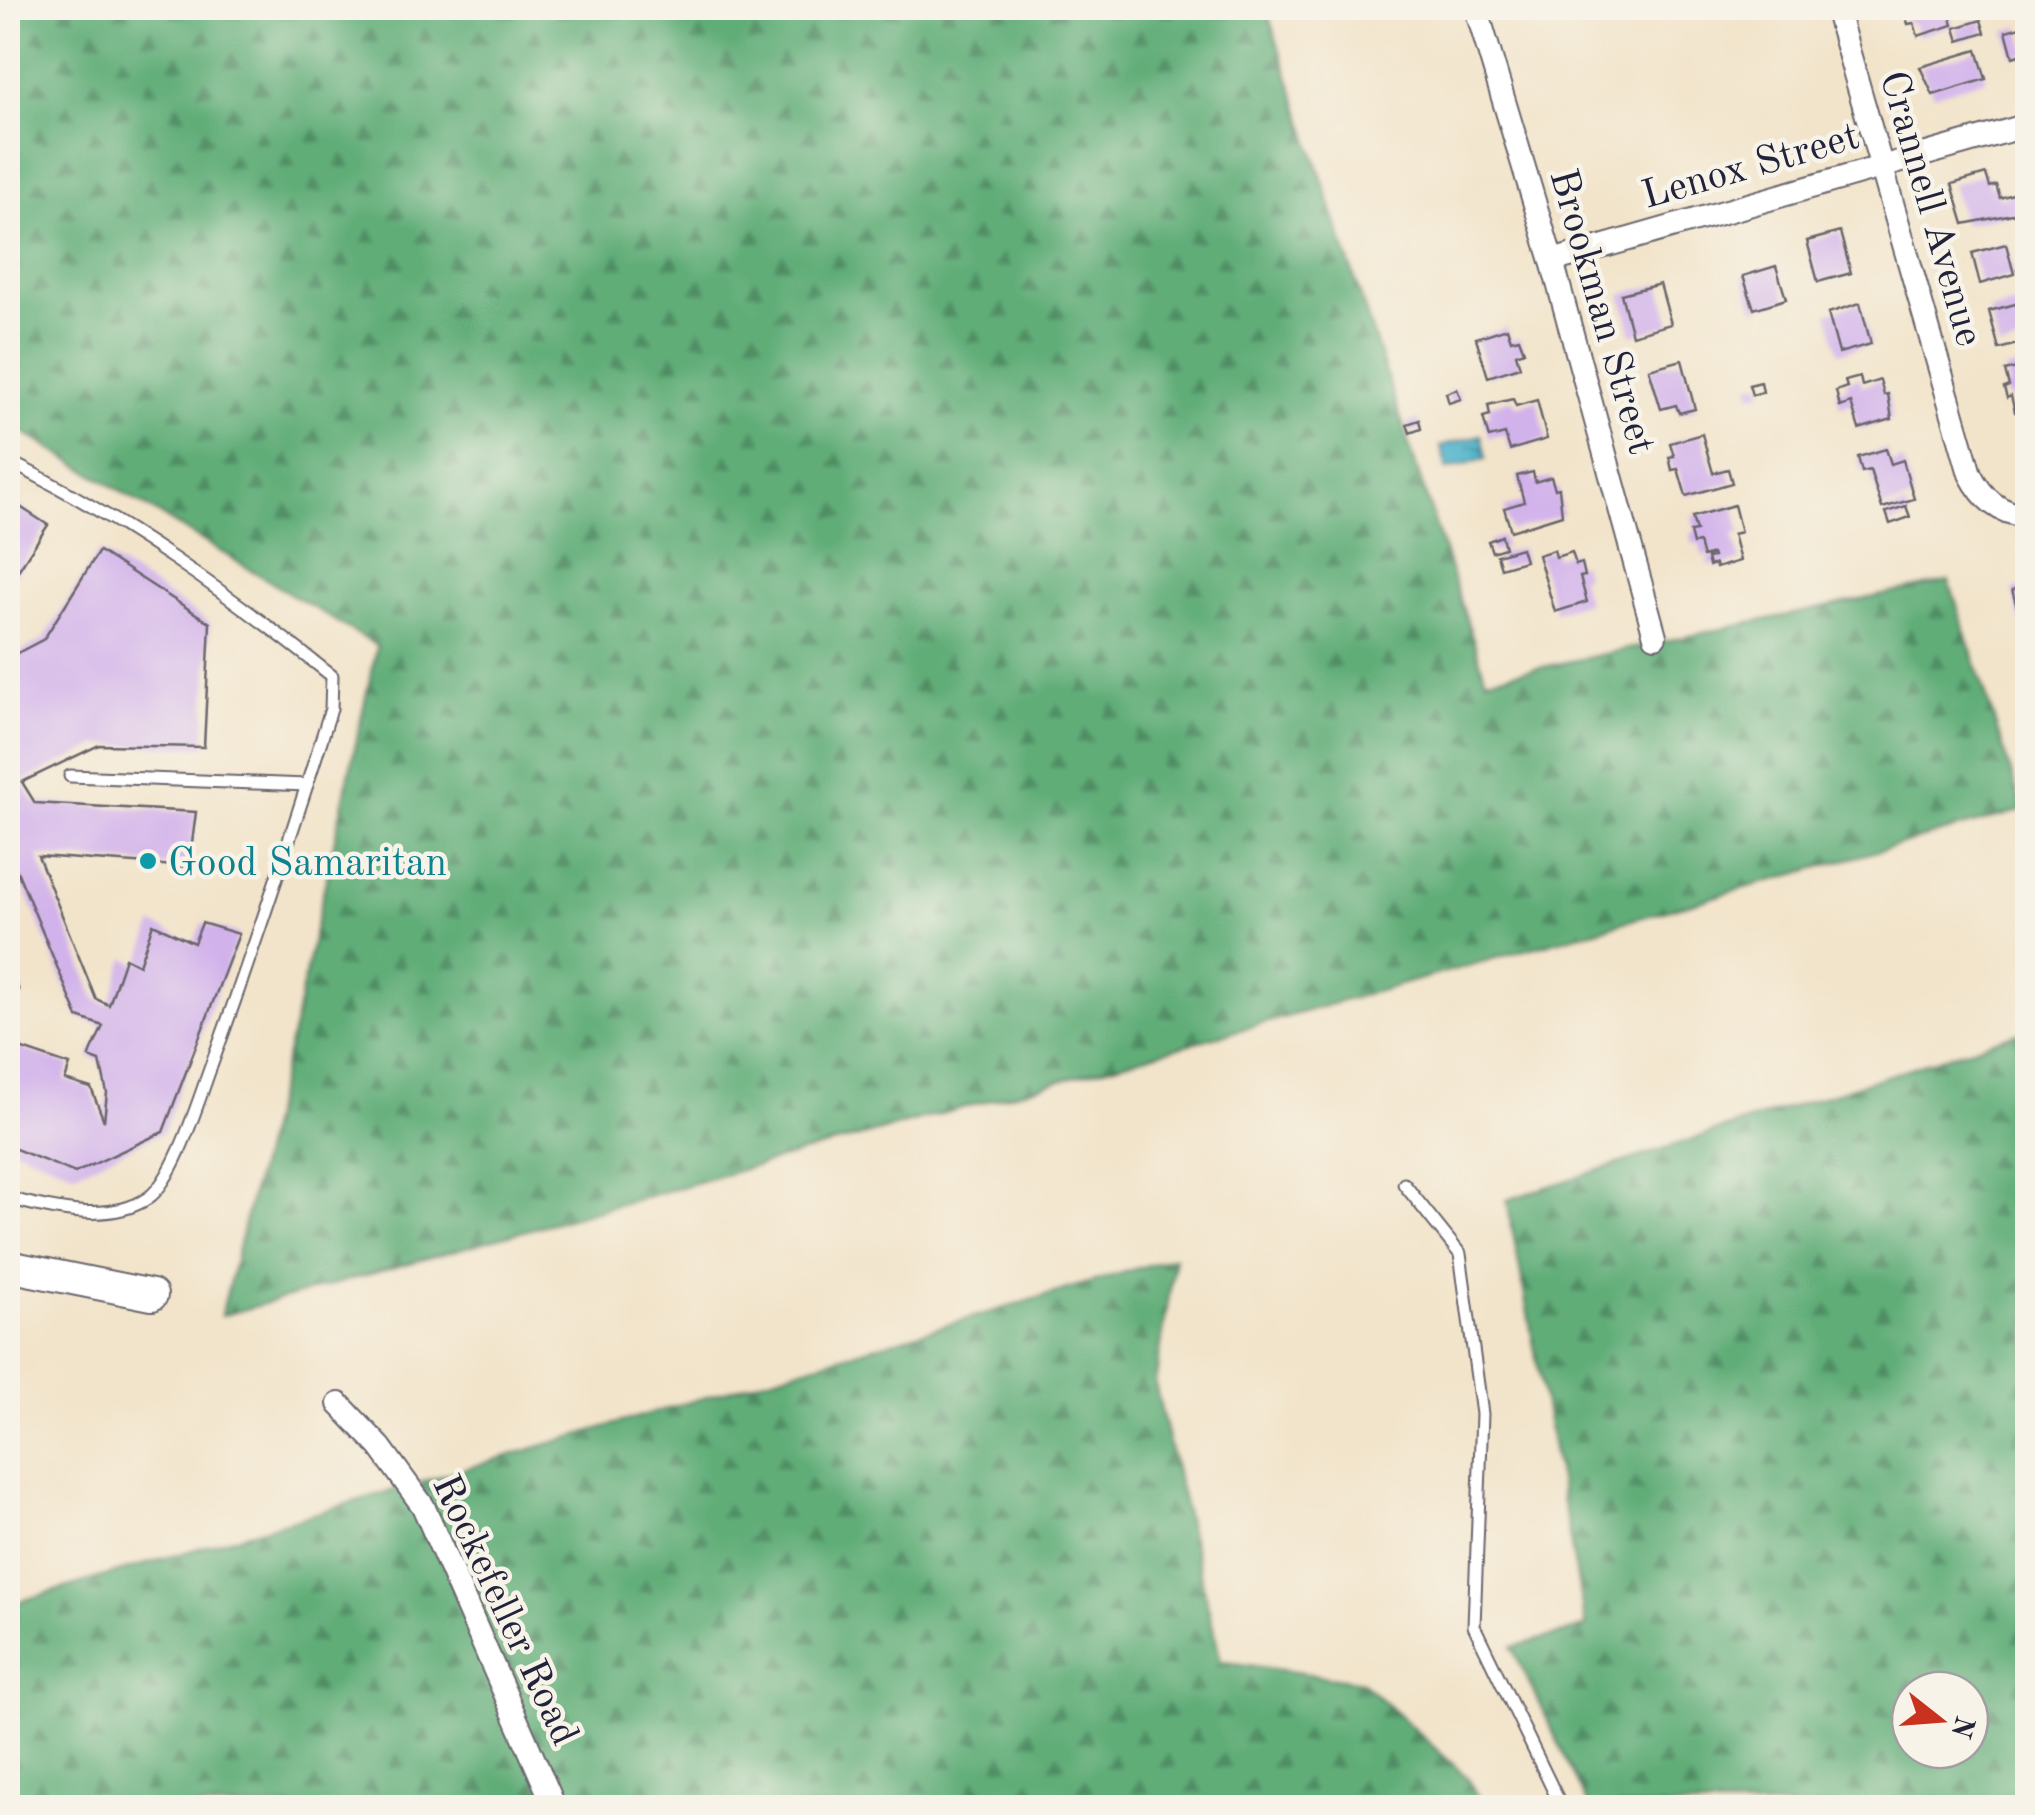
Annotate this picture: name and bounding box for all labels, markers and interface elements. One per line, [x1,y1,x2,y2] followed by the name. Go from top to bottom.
[1871,67,1988,351] street label: Crannell Avenue
[1638,118,1864,218] street label: Lenox Street
[1540,165,1660,459] street label: Brookman Street
[168,845,447,885] place label: Good Samaritan
[137,850,159,872] marker: Good Samaritan
[423,1469,584,1752] street label: Rockefeller Road
[1890,1670,1990,1770] north arrow
[1944,1712,1978,1741] text: N

